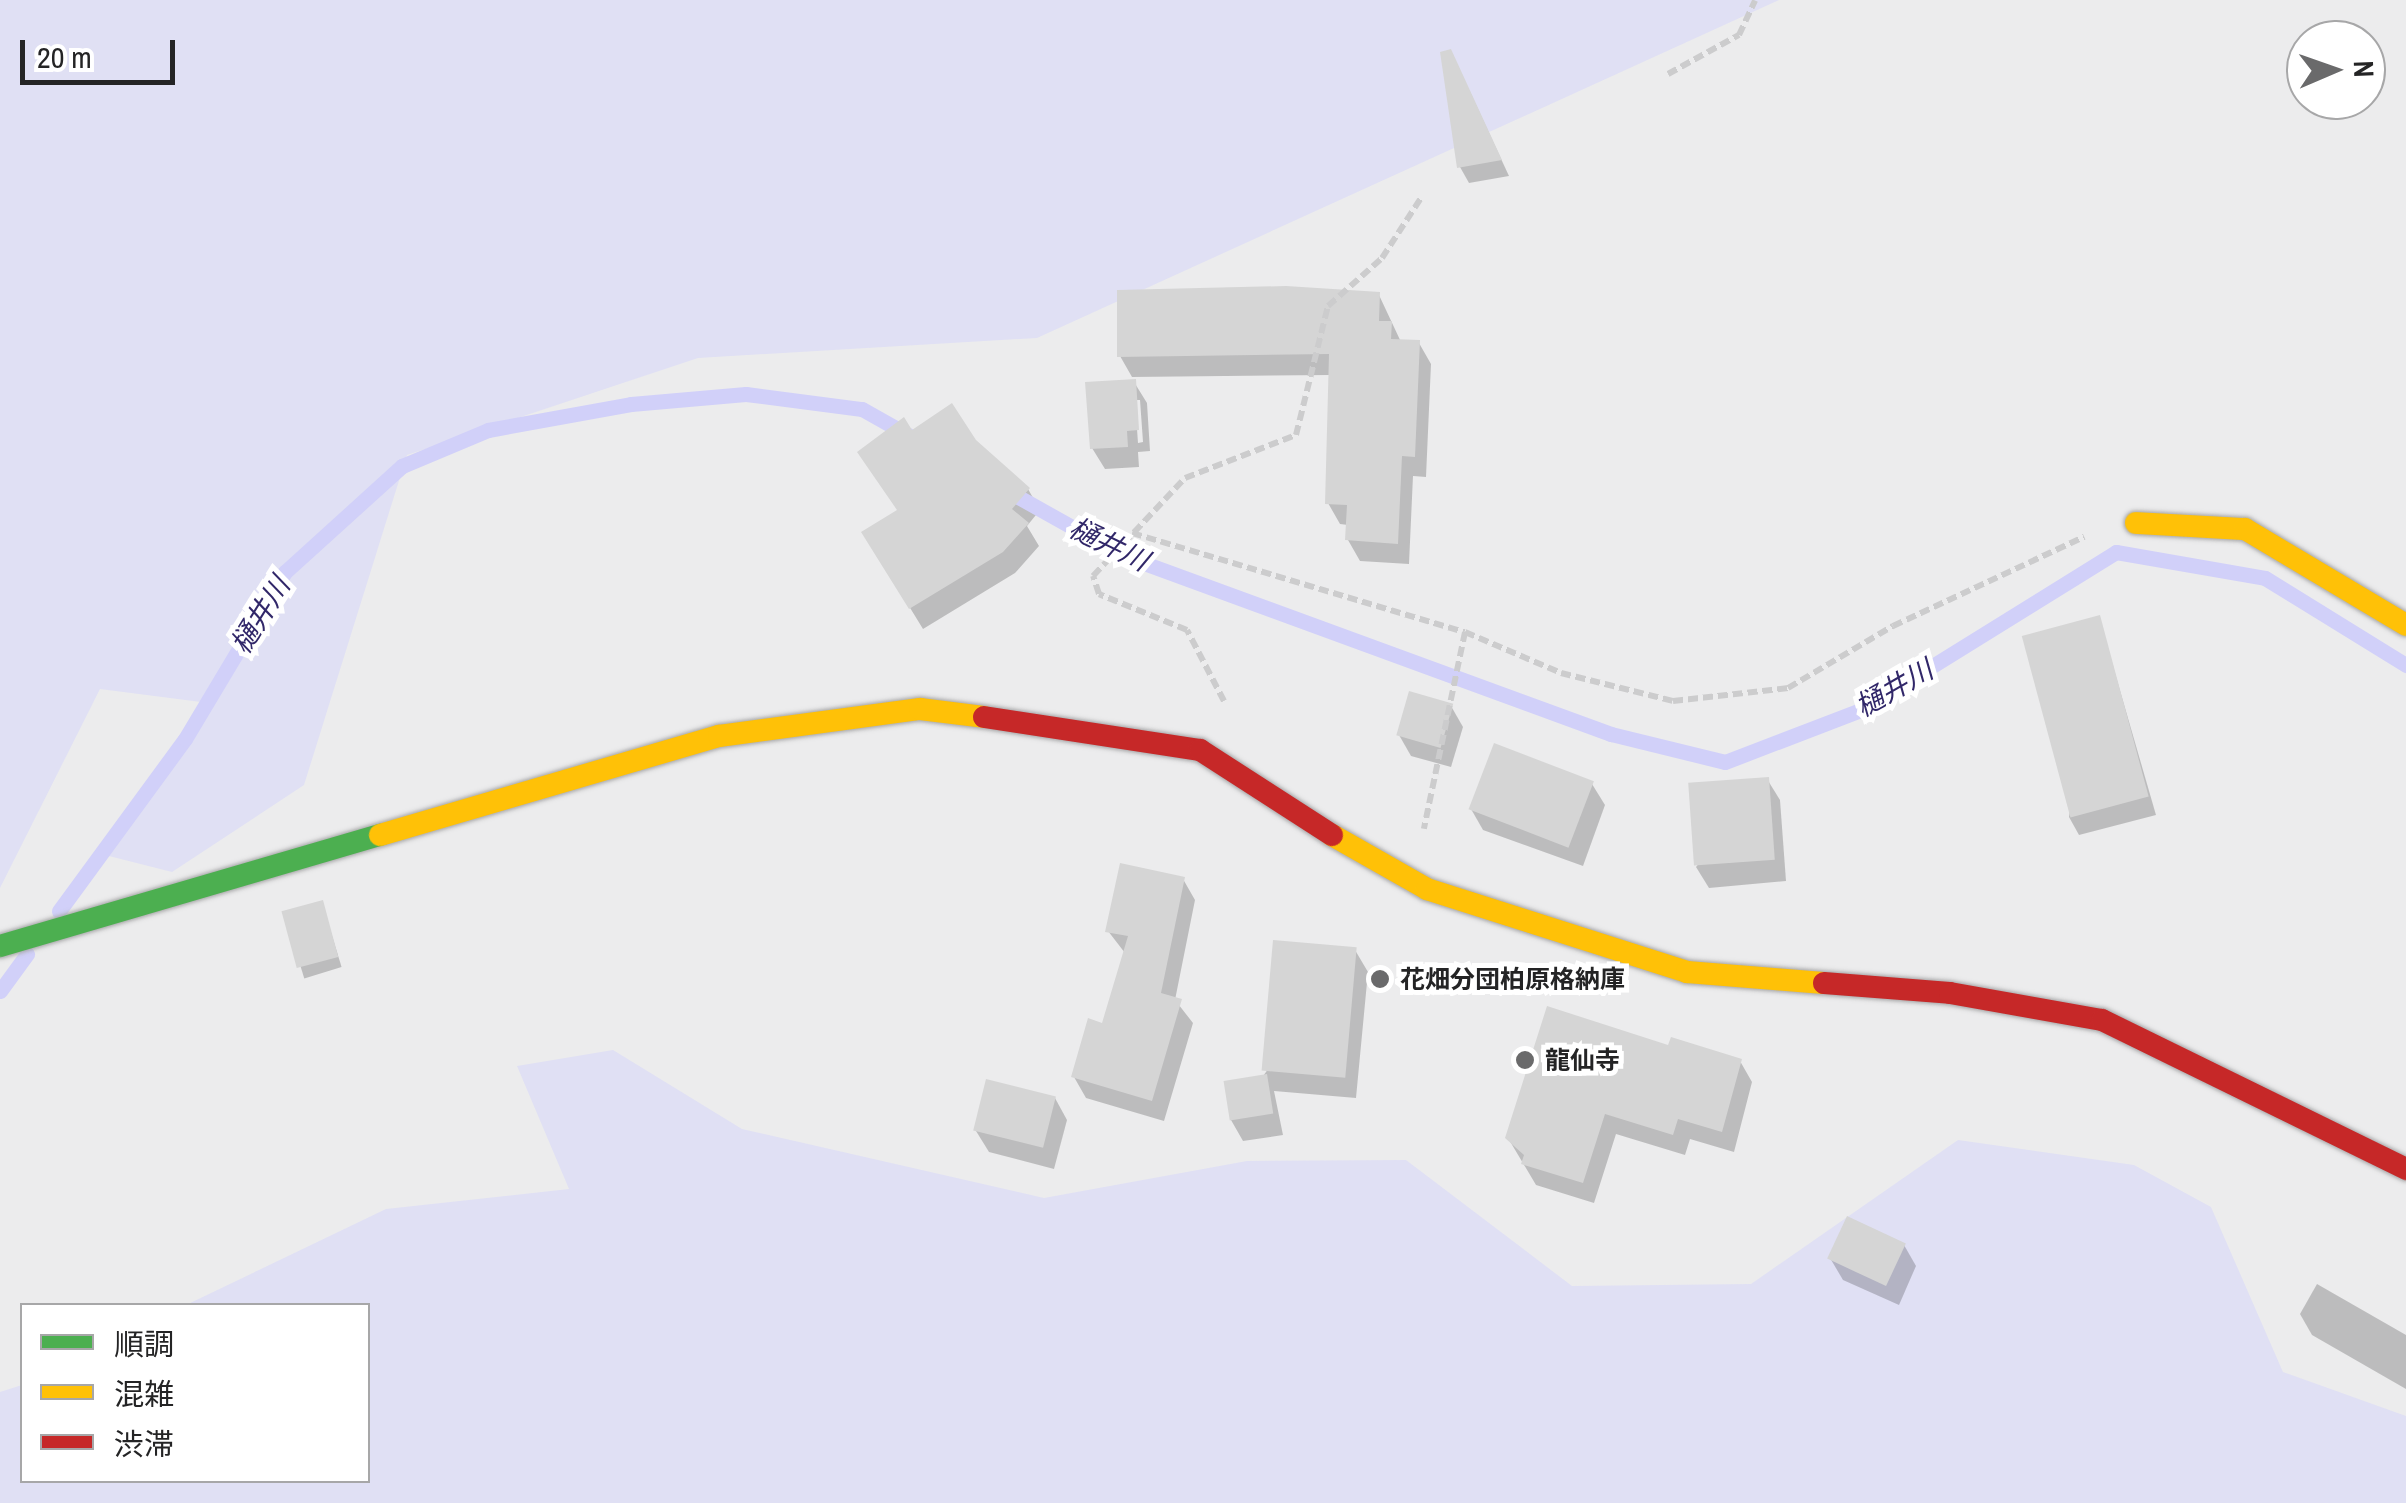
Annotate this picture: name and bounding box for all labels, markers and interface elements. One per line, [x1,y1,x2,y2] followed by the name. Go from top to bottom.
[25,20,180,82] scale bar
[2286,20,2386,120] north arrow
[37,37,92,77] text: 20 m
[2345,60,2383,78] text: N
[1064,510,1154,578] water label: 樋井川
[223,570,297,660] water label: 樋井川
[1849,652,1939,724] water label: 樋井川
[1400,964,1625,994] place label: 花畑分団柏原格納庫
[1369,968,1391,990] marker: 花畑分団柏原格納庫
[1545,1045,1620,1075] place label: 龍仙寺
[1514,1049,1536,1071] marker: 龍仙寺
[20,1303,370,1483] legend
[114,1324,174,1364] text: 順調
[114,1374,174,1414] text: 混雑
[114,1424,174,1464] text: 渋滞

